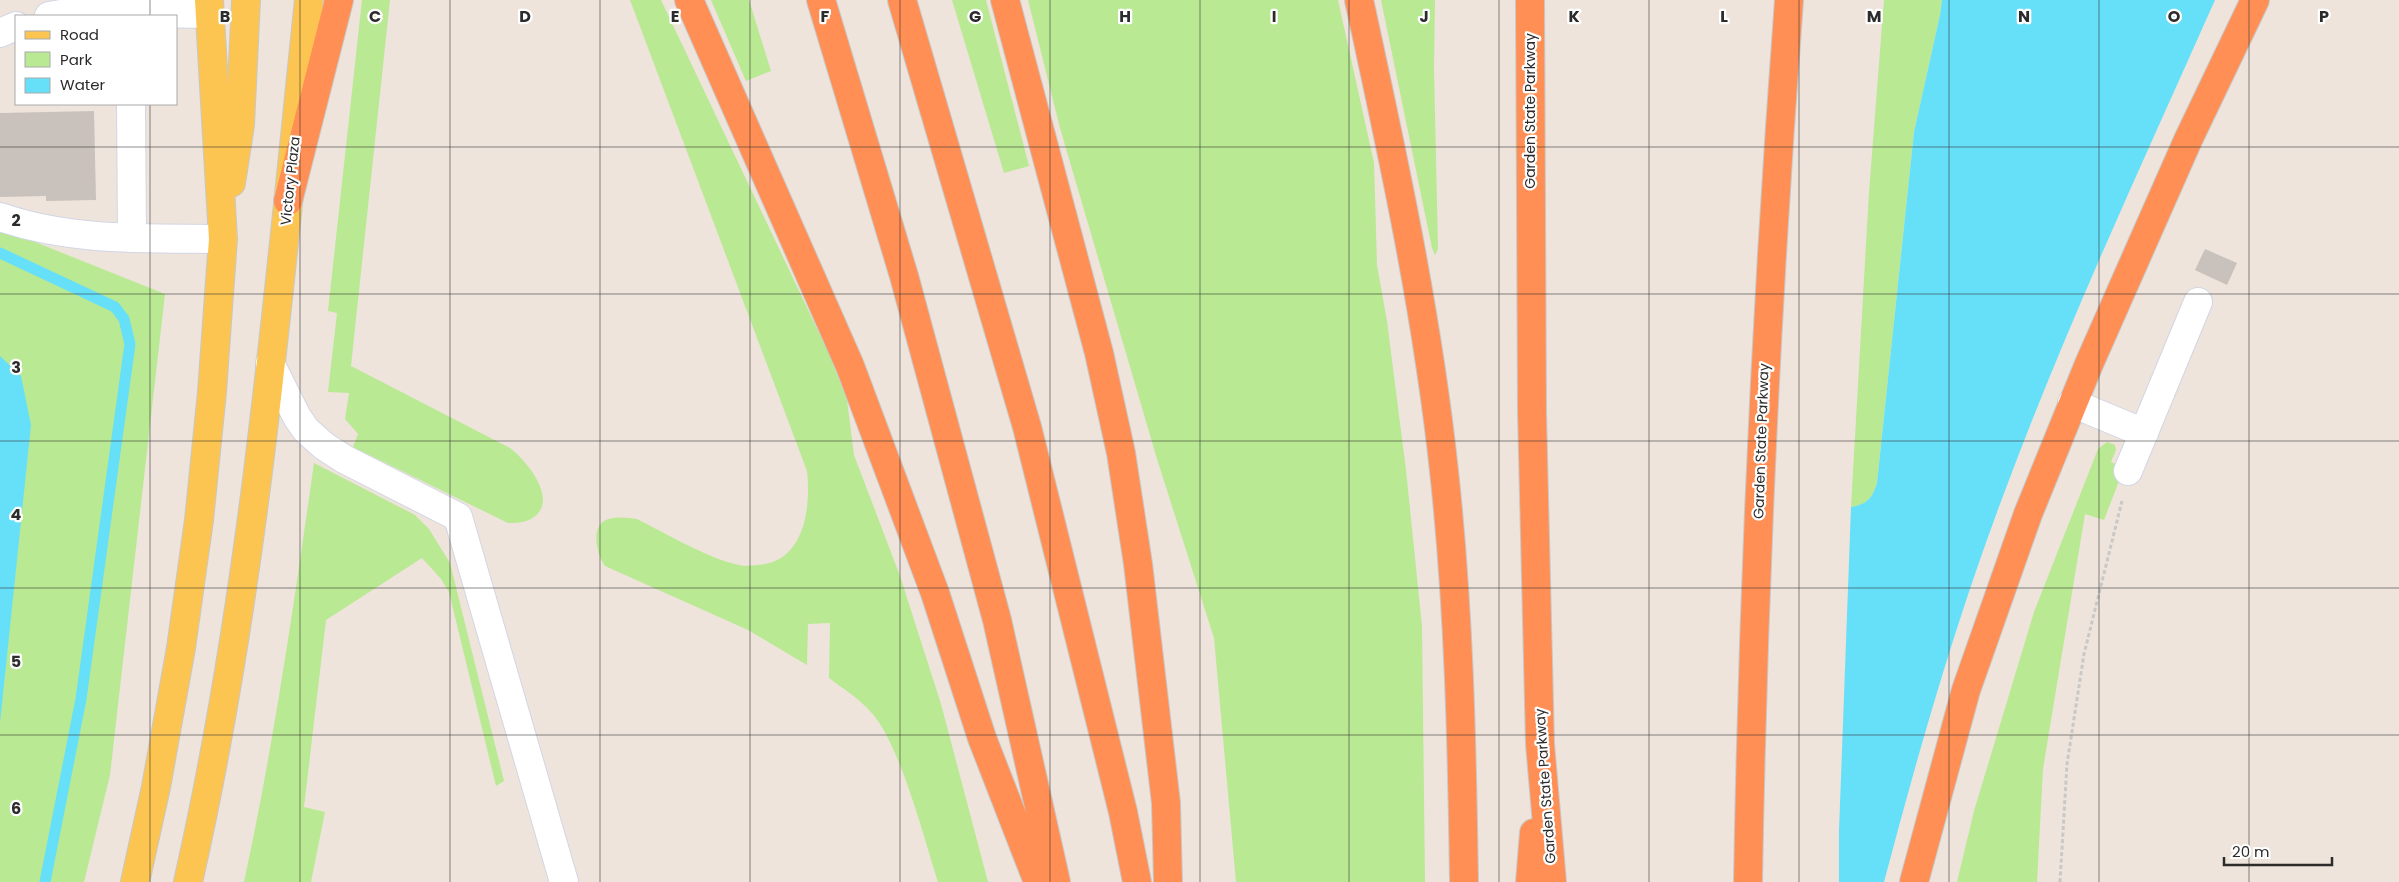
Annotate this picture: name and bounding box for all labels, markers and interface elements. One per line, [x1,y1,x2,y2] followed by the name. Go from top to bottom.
[220,5,230,28] text: B
[369,5,381,28] text: C
[519,5,531,28] text: D
[671,5,679,28] text: E
[821,5,830,28] text: F
[969,5,981,28] text: G
[1119,5,1131,28] text: H
[1272,5,1276,28] text: I
[1419,5,1429,28] text: J
[1568,5,1580,28] text: K
[1720,5,1728,28] text: L
[1867,5,1881,28] text: M
[2018,5,2030,28] text: N
[2168,5,2181,28] text: O
[2319,5,2329,28] text: P
[15,15,178,105] legend
[60,24,99,45] text: Road
[1520,33,1540,189] street label: Garden State Parkway
[60,49,92,70] text: Park
[60,74,106,95] text: Water
[275,136,305,226] street label: Victory Plaza
[11,209,21,232] text: 2
[11,356,21,379] text: 3
[1748,363,1774,519] street label: Garden State Parkway
[11,503,22,526] text: 4
[11,650,21,673] text: 5
[1530,708,1560,864] street label: Garden State Parkway
[11,797,21,820] text: 6
[2224,834,2332,866] scale bar
[2232,841,2270,862] text: 20 m

